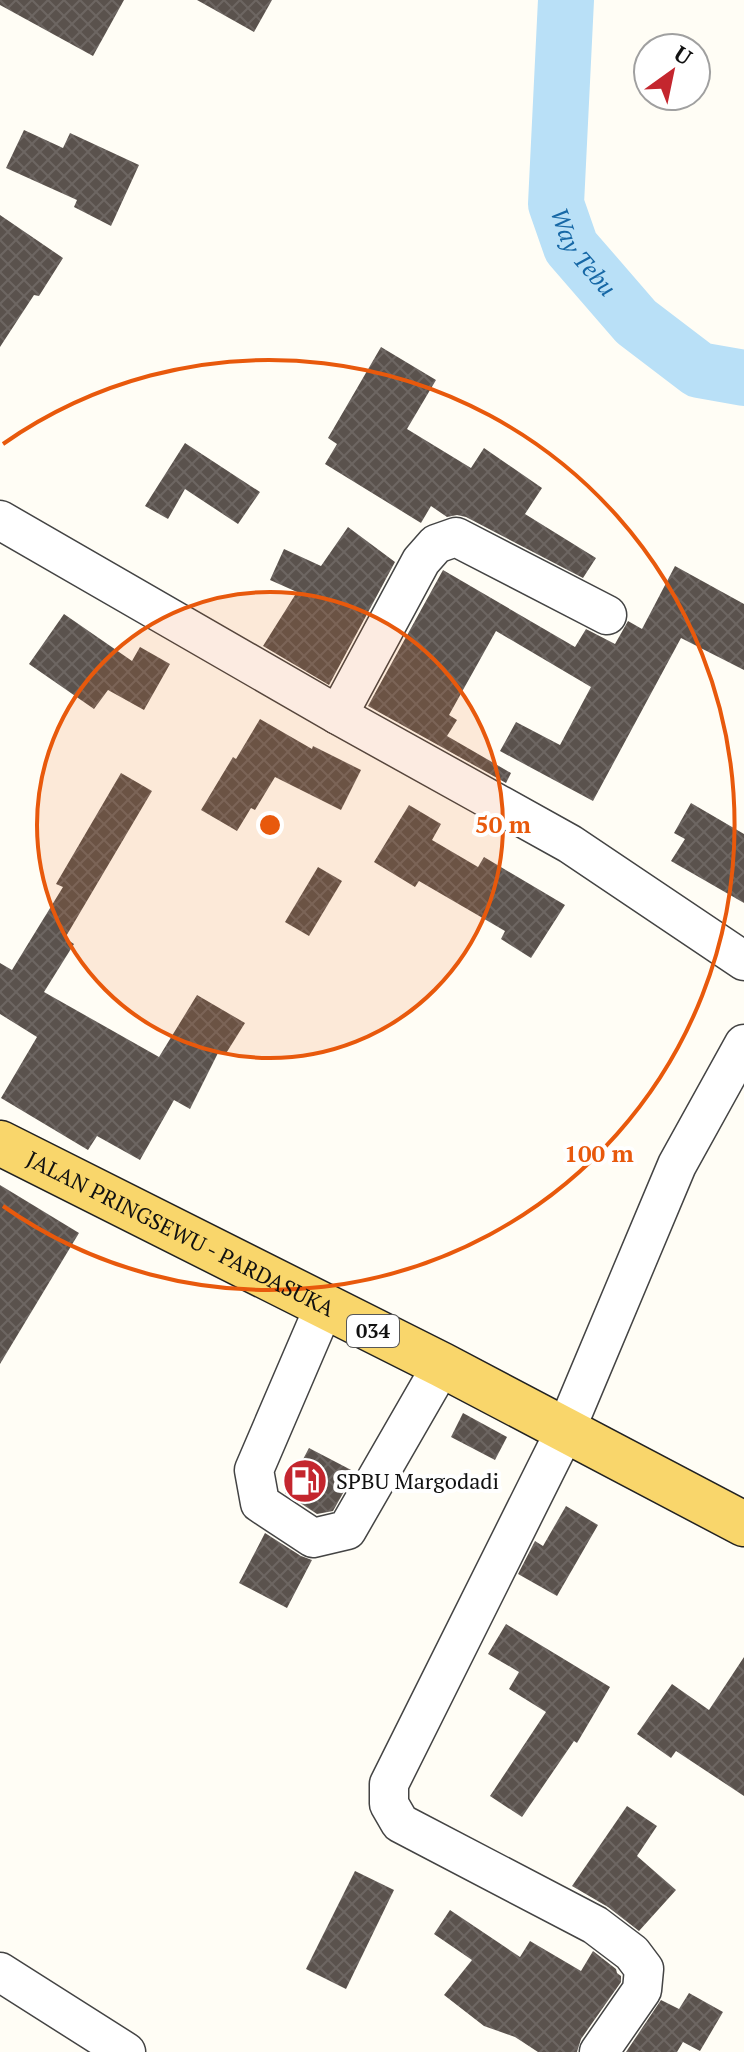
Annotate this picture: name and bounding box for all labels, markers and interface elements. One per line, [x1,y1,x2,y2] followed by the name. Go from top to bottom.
[632,32,712,112] north arrow
[669,38,698,71] text: U
[544,203,624,303] water label: Way Tebu
[475,808,531,840] text: 50 m
[256,811,284,839] centre of rings
[564,1137,634,1169] text: 100 m
[22,1144,340,1323] street label: JALAN PRINGSEWU - PARDASUKA
[347,1315,399,1347] road number: 034
[281,1457,329,1505] fuel station icon: SPBU Margodadi
[336,1466,499,1495] place label: SPBU Margodadi

